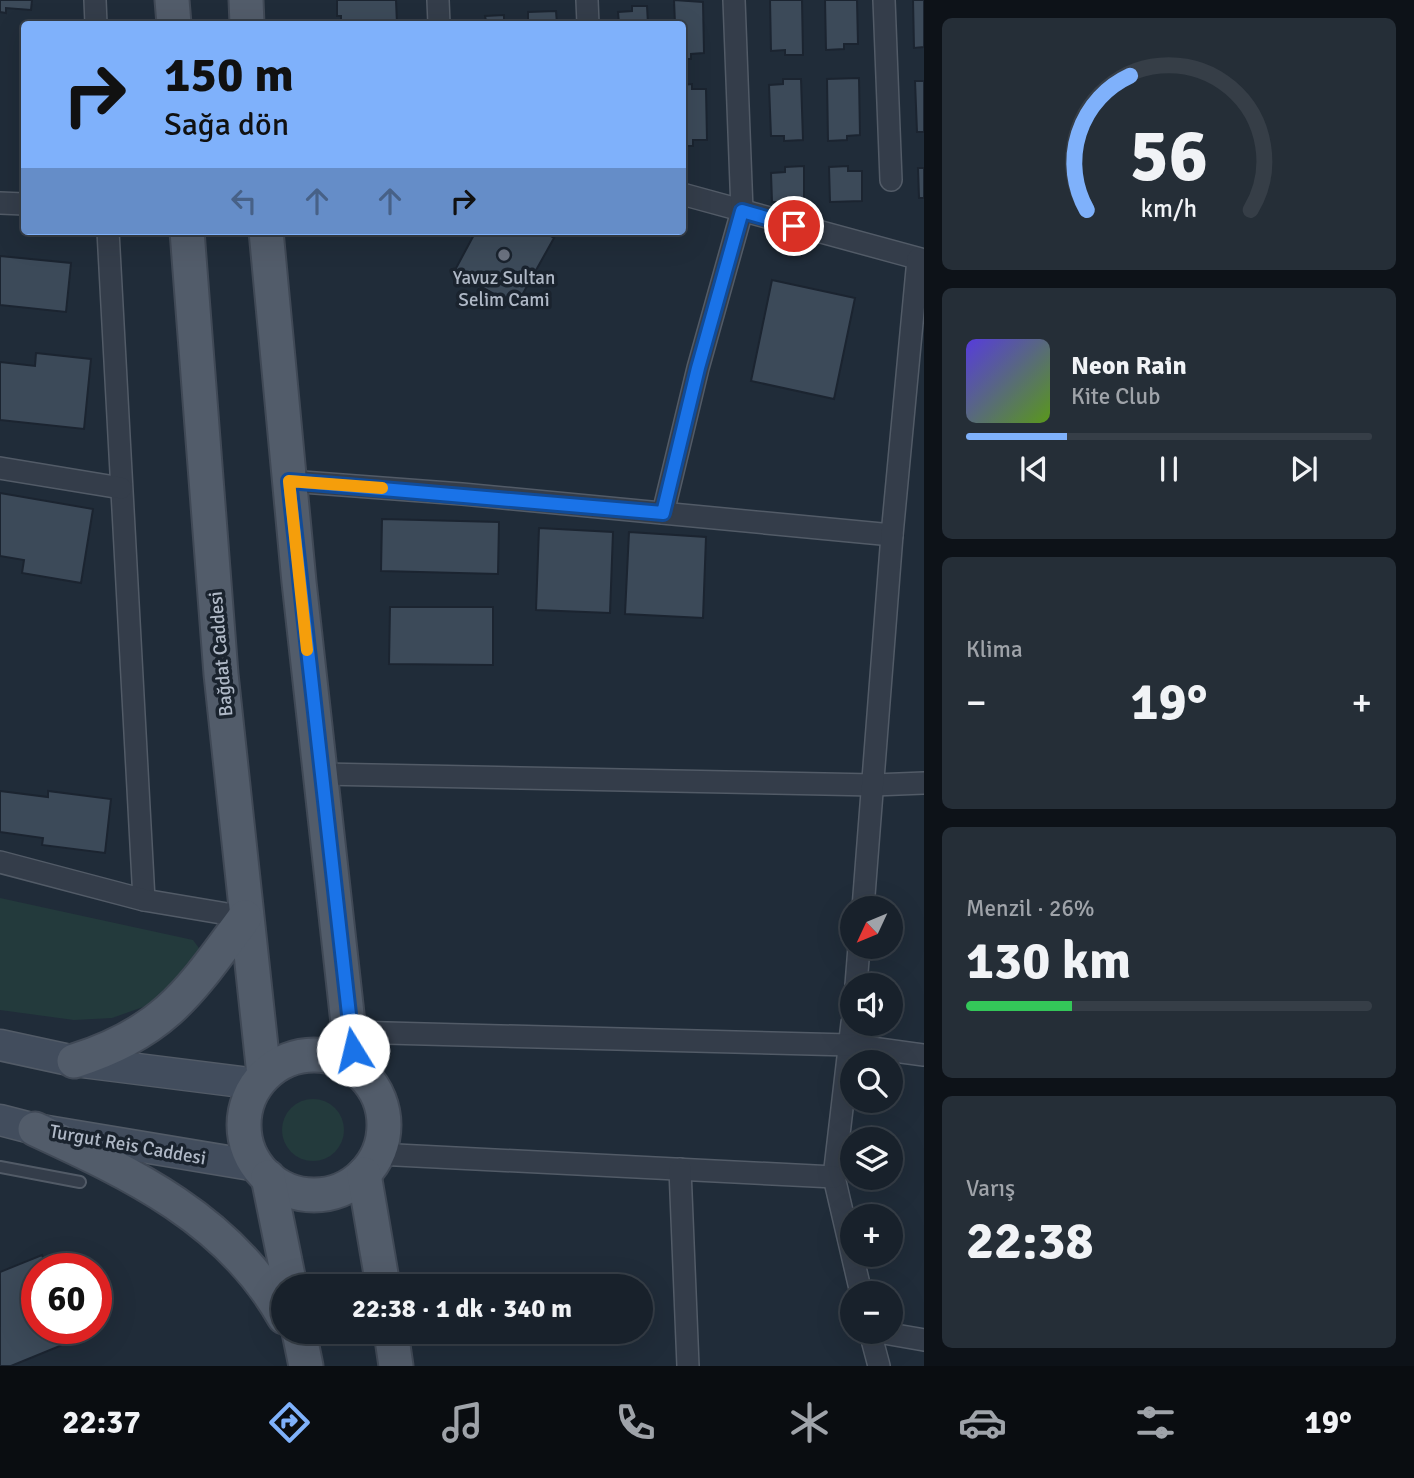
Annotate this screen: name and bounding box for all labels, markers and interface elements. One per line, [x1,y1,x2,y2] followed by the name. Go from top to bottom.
[164,45,294,105] text: 150 m
[49,49,140,140] icon: right
[164,105,289,144] text: Sağa dön
[1130,112,1208,201] text: 56
[225,182,263,220] icon: left
[298,182,336,220] icon: ahead
[371,182,409,220] icon: ahead
[444,182,482,220] icon: right
[1141,193,1197,224] text: km/h
[764,196,824,256] pin
[775,207,813,245] icon: arrive
[496,247,512,263] marker: Yavuz Sultan Selim Cami
[453,266,555,312] place label: Yavuz Sultan Selim Cami
[1071,350,1187,382] text: Neon Rain
[1071,382,1160,411] text: Kite Club
[1015,450,1053,488] icon: previous
[1150,450,1188,488] icon: pause
[1285,450,1323,488] icon: next
[204,590,238,717] street label: Bağdat Caddesi
[966,635,1023,664] text: Klima
[1131,670,1207,734] text: 19°
[966,679,987,726] text: −
[1351,679,1372,726] text: +
[966,894,1095,923] text: Menzil · 26%
[840,896,903,959] north arrow
[840,896,903,1344] map controls
[966,929,1131,993] text: 130 km
[840,973,903,1036] button: sound
[316,1013,390,1087] position arrow
[840,1050,903,1113] button: search
[48,1119,208,1171] street label: Turgut Reis Caddesi
[840,1127,903,1190] button: layers
[966,1174,1015,1203] text: Varış
[840,1204,903,1267] button: +
[966,1209,1094,1273] text: 22:38
[21,1253,112,1344] speed limit sign: 60
[840,1281,903,1344] button: −
[352,1293,572,1325] text: 22:38 · 1 dk · 340 m
[265,1398,314,1447] icon: directions
[438,1398,487,1447] icon: music
[611,1398,660,1447] icon: phone
[785,1398,834,1447] icon: climate
[958,1398,1007,1447] icon: car
[1131,1398,1180,1447] icon: filters
[62,1403,141,1442] text: 22:37
[1304,1403,1352,1442] text: 19°

